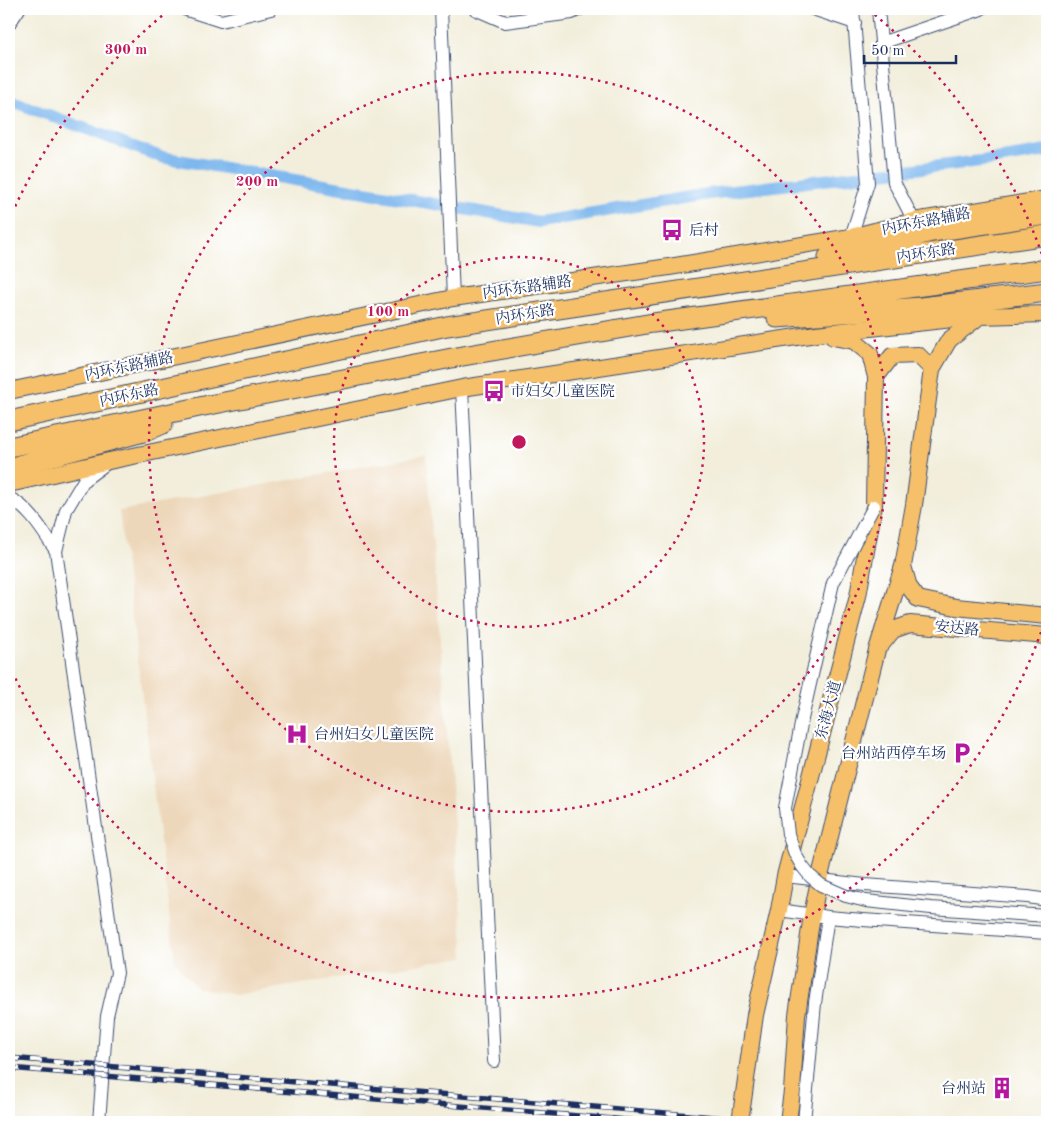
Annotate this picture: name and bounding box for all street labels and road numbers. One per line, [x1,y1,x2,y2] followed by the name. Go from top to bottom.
[880,205,972,238] street label: 内环东路辅路
[895,240,957,267] street label: 内环东路
[481,273,573,302] street label: 内环东路辅路
[494,301,556,328] street label: 内环东路
[83,349,175,384] street label: 内环东路辅路
[98,381,160,410] street label: 内环东路
[934,618,980,639] street label: 安达路
[813,679,844,741] street label: 东海大道

